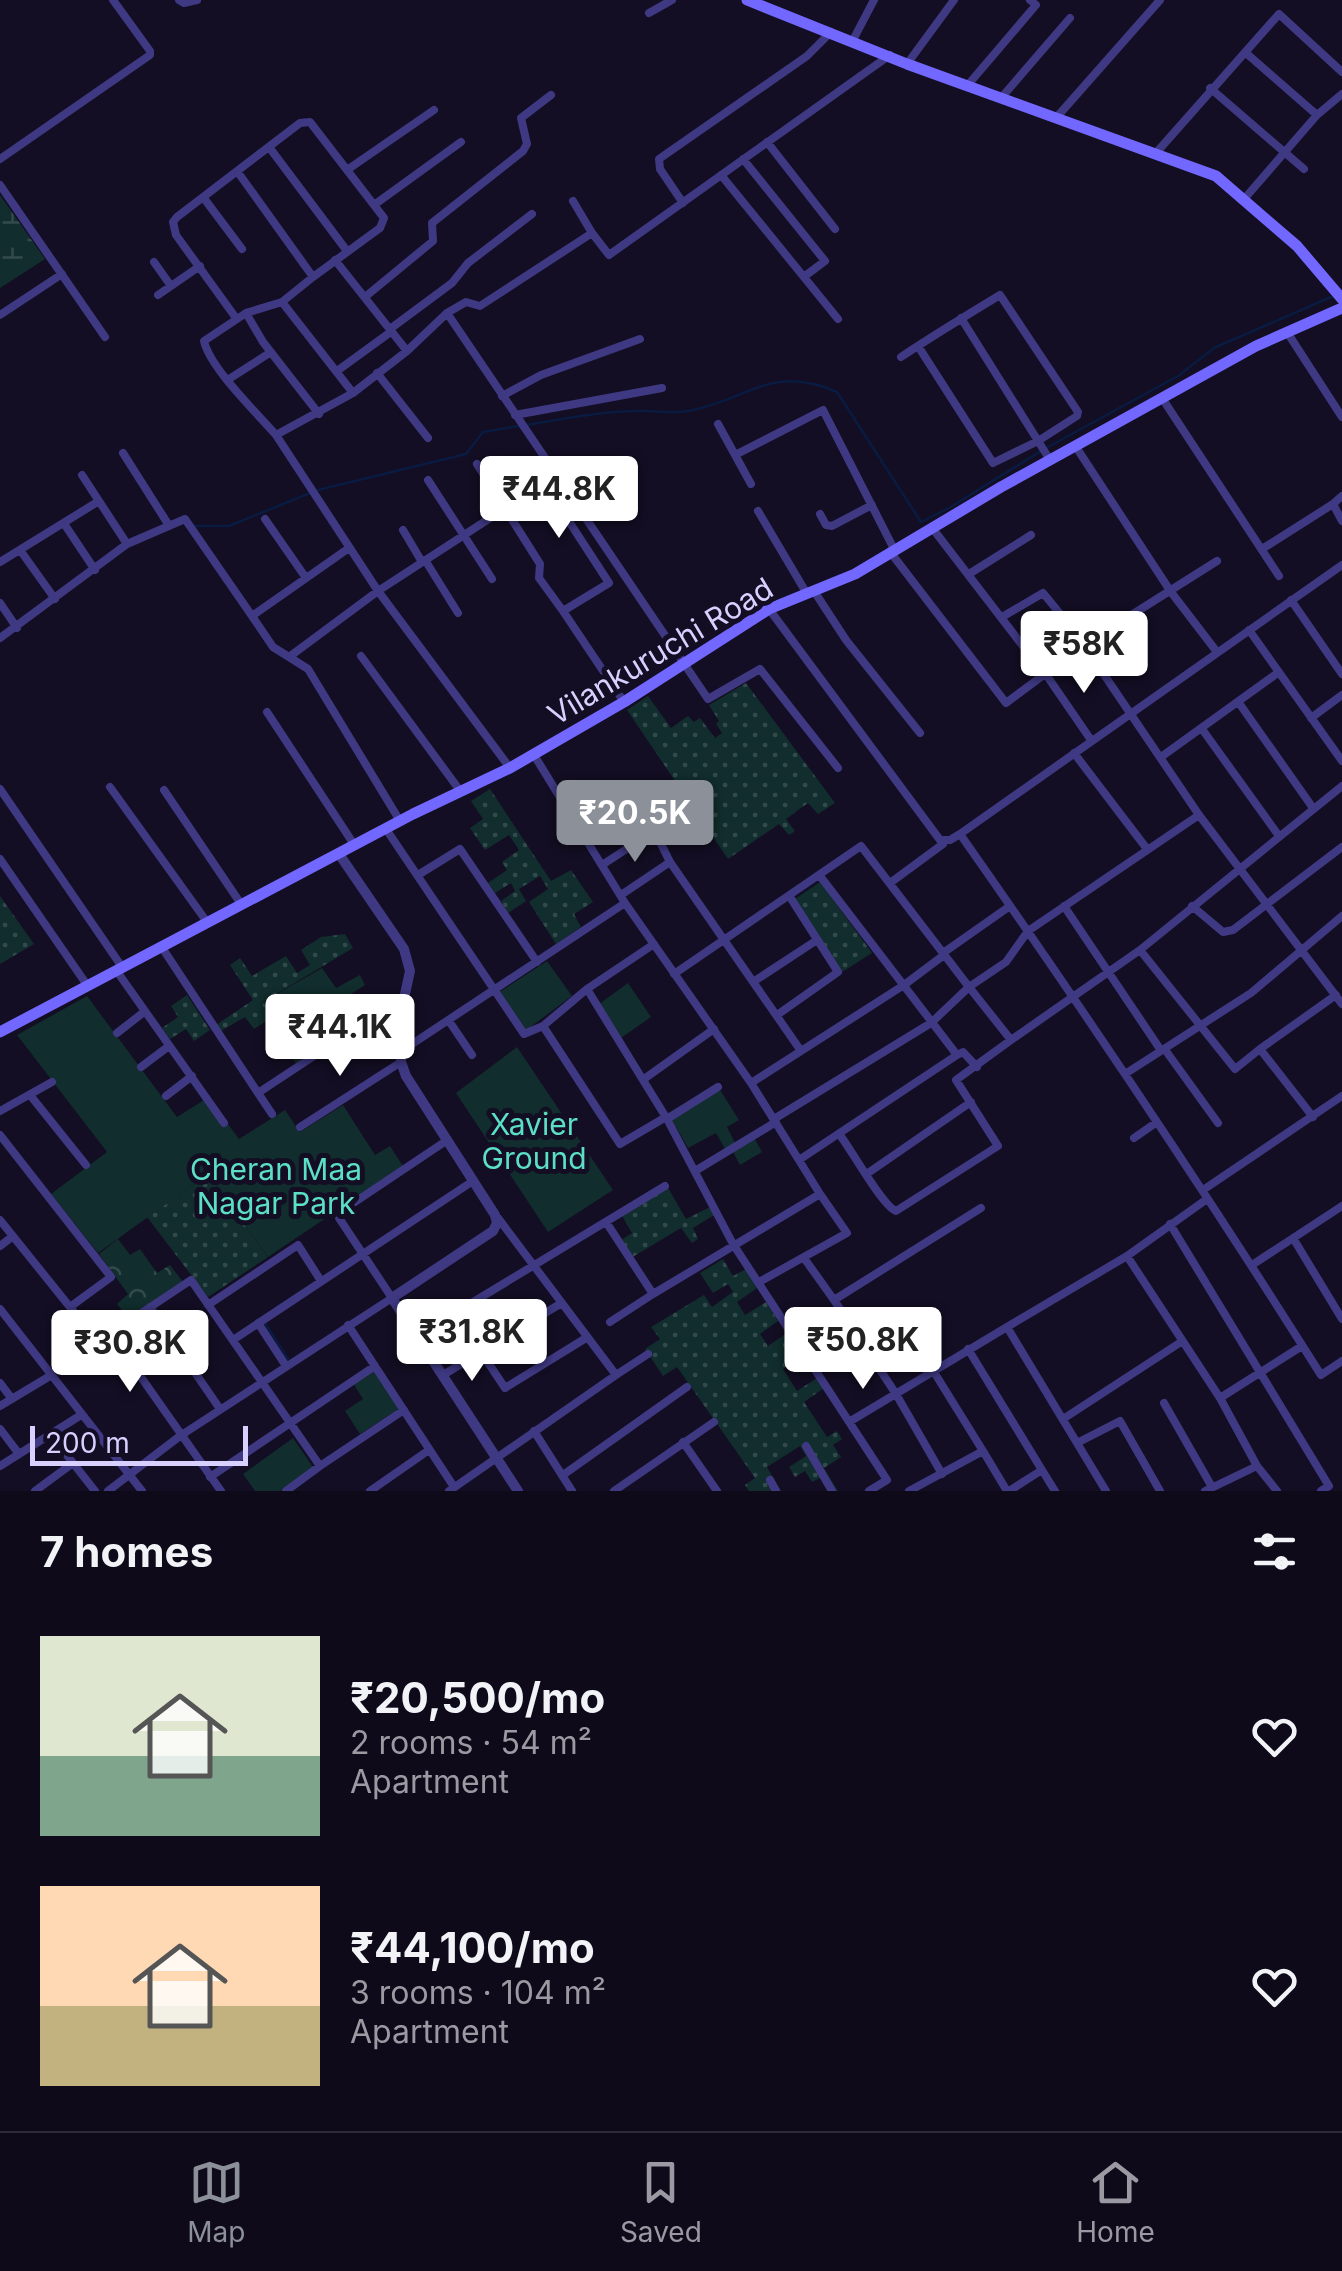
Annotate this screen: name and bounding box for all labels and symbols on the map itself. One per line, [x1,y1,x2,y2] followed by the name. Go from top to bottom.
[478,456,640,541] pin: ₹44.8K
[541,570,779,732] street label: Vilankuruchi Road
[1025,611,1143,696] pin: ₹58K
[554,780,716,865] pin: ₹20.5K
[259,994,421,1079] pin: ₹44.1K
[482,1106,587,1176] park label: Xavier Ground
[190,1151,362,1221] park label: Cheran Maa Nagar Park
[391,1299,553,1384] pin: ₹31.8K
[782,1307,944,1392] pin: ₹50.8K
[49,1310,211,1395] pin: ₹30.8K
[30,1421,248,1466] scale bar

